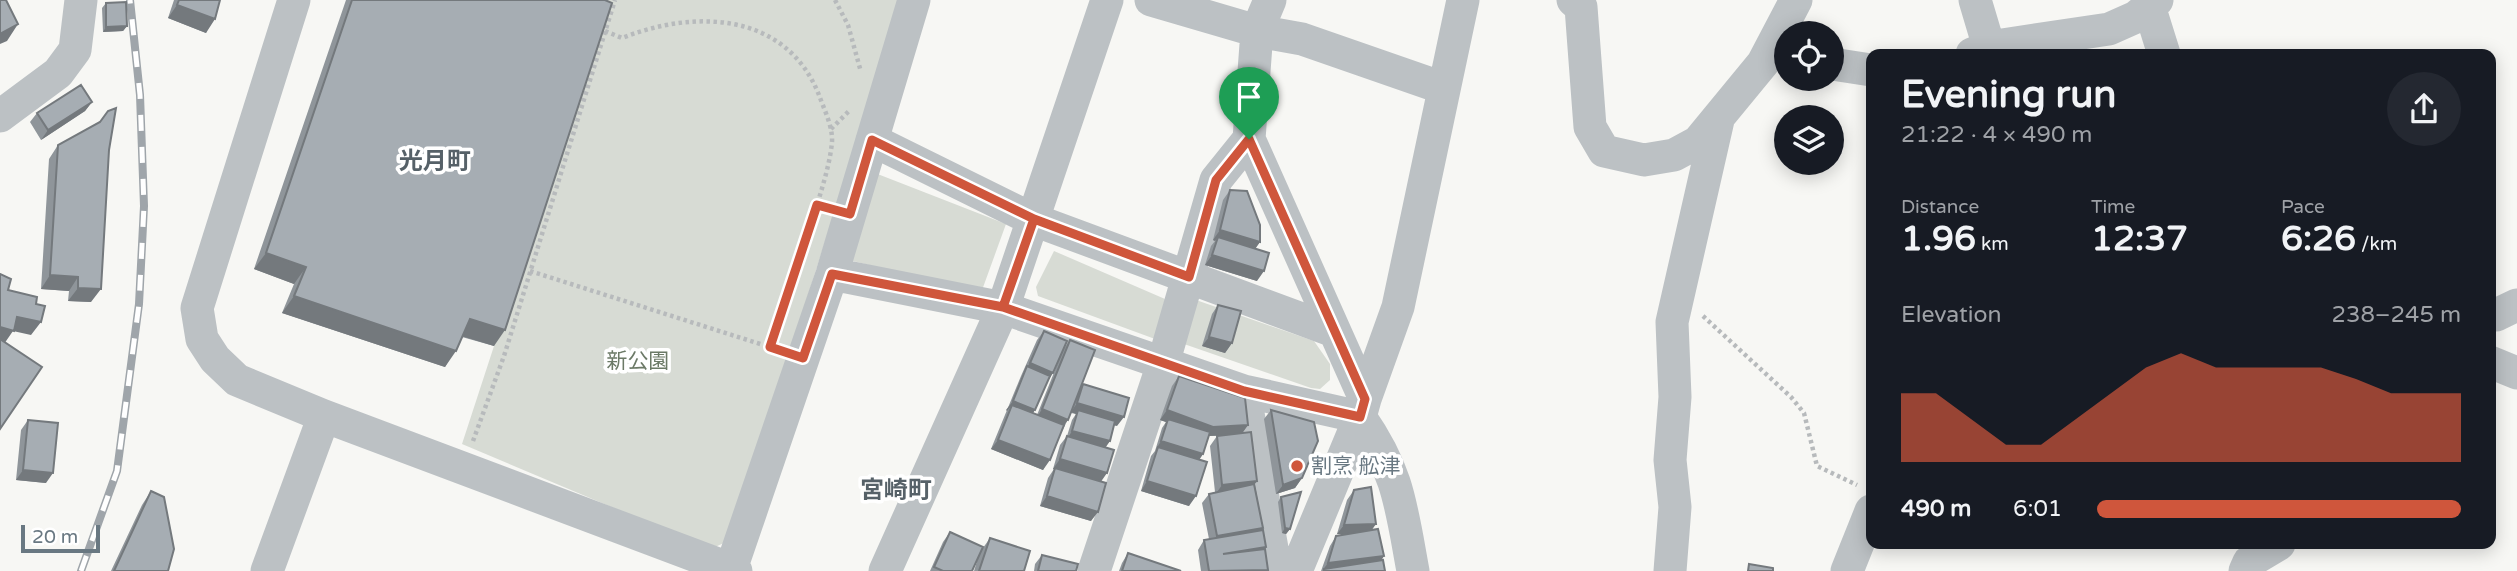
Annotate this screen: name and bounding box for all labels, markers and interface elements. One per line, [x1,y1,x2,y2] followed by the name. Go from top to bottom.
[1774,21,1844,175] map controls
[1774,21,1844,91] button: locate
[1219,67,1279,139] pin
[1901,72,2116,118] text: Evening run
[2387,72,2461,146] button: share
[1230,78,1268,116] icon: arrive
[1774,105,1844,175] button: layers
[1901,121,2092,149] text: 21:22 · 4 × 490 m
[399,147,471,176] district label: 光月町
[1901,196,1979,218] text: Distance
[2091,196,2135,218] text: Time
[2281,196,2325,218] text: Pace
[1901,218,1976,260] text: 1.96
[2091,218,2188,260] text: 12:37
[2281,218,2356,260] text: 6:26
[1976,233,2009,255] text: km
[2356,233,2397,255] text: /km
[1901,301,2002,329] text: Elevation
[2332,301,2461,329] text: 238–245 m
[607,349,670,374] park label: 新公園
[1311,454,1400,479] place label: 割烹 舩津
[1289,458,1305,474] marker: 割烹 舩津
[860,476,932,505] district label: 宮崎町
[1901,495,1971,523] text: 490 m
[2013,495,2062,523] text: 6:01
[21,522,100,554] scale bar
[32,526,78,548] text: 20 m

